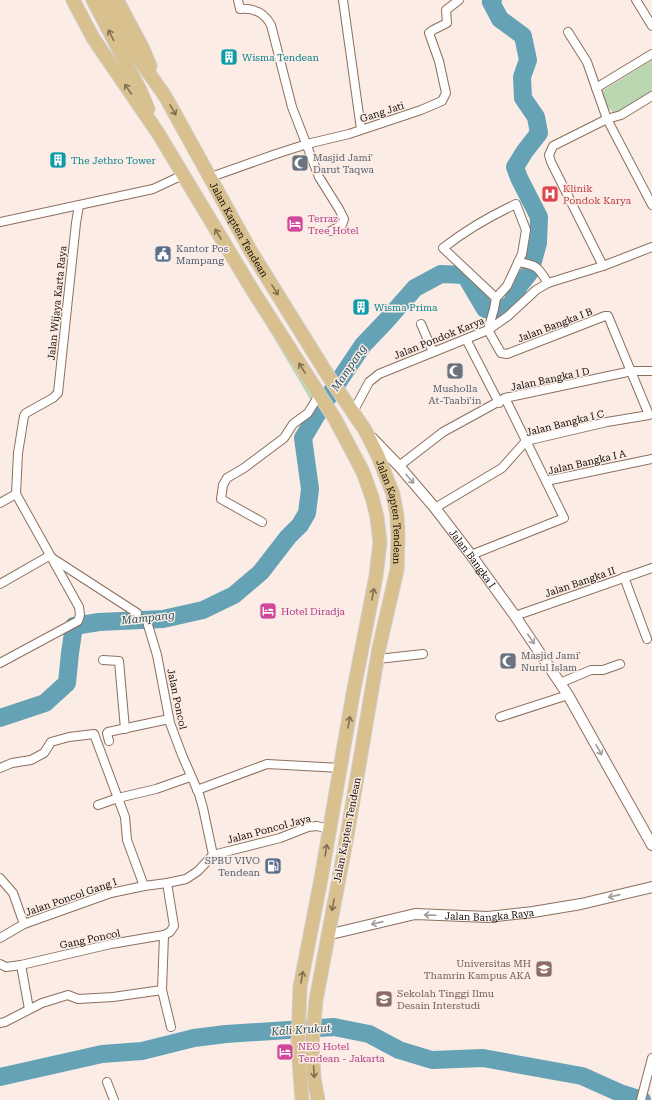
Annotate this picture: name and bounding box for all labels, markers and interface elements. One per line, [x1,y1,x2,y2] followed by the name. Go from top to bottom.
[107,29,114,41] one-way arrow
[219,47,239,67] building icon: Wisma Tendean
[242,52,319,63] place label: Wisma Tendean
[124,84,132,95] one-way arrow
[359,100,405,124] street label: Gang Jati
[169,104,177,116] one-way arrow
[48,150,68,170] building icon: The Jethro Tower
[313,152,375,175] place label: Masjid Jami' Darut Taqwa
[290,153,310,173] mosque icon: Masjid Jami' Darut Taqwa
[71,155,156,166] place label: The Jethro Tower
[208,180,271,279] street label: Jalan Kapten Tendean
[563,183,632,206] place label: Klinik Pondok Karya
[540,184,560,204] hospital icon: Klinik Pondok Karya
[308,213,359,236] place label: Terraz Tree Hotel
[285,214,305,234] hotel icon: Terraz Tree Hotel
[214,228,222,240] one-way arrow
[176,243,229,266] place label: Kantor Pos Mampang
[153,244,173,264] public building icon: Kantor Pos Mampang
[46,245,69,361] street label: Jalan Wijaya Karta Raya
[271,285,280,296] one-way arrow
[351,297,371,317] building icon: Wisma Prima
[374,302,438,313] place label: Wisma Prima
[516,306,594,344] street label: Jalan Bangka I B
[392,315,486,361] street label: Jalan Pondok Karya
[328,342,370,395] water label: Mampang
[445,361,465,381] mosque icon: Musholla At-Taabi'in
[298,363,306,374] one-way arrow
[510,365,591,393] street label: Jalan Bangka I D
[429,383,482,406] place label: Musholla At-Taabi'in
[525,408,605,438] street label: Jalan Bangka I C
[547,448,627,476] street label: Jalan Bangka I A
[374,458,404,565] street label: Jalan Kapten Tendean
[406,474,415,485] one-way arrow
[447,527,498,590] street label: Jalan Bangka I
[543,565,617,599] street label: Jalan Bangka II
[369,588,377,601] one-way arrow
[258,601,278,621] hotel icon: Hotel Diradja
[281,606,346,617] place label: Hotel Diradja
[120,609,176,627] water label: Mampang
[527,633,535,645] one-way arrow
[521,650,581,673] place label: Masjid Jami' Nurul Islam
[498,651,518,671] mosque icon: Masjid Jami' Nurul Islam
[165,668,189,730] street label: Jalan Poncol
[345,716,353,729] one-way arrow
[595,743,603,755] one-way arrow
[331,776,363,884] street label: Jalan Kapten Tendean
[226,812,313,845] street label: Jalan Poncol Jaya
[322,844,330,857] one-way arrow
[205,855,261,878] place label: SPBU VIVO Tendean
[263,856,283,876] fuel station icon: SPBU VIVO Tendean
[24,876,119,918] street label: Jalan Poncol Gang I
[608,893,621,900] one-way arrow
[329,898,337,911] one-way arrow
[444,906,535,923] street label: Jalan Bangka Raya
[424,911,437,918] one-way arrow
[371,919,384,927] one-way arrow
[59,927,121,951] street label: Gang Poncol
[424,958,531,981] place label: Universitas MH Thamrin Kampus AKA
[534,959,554,979] school or university icon: Universitas MH Thamrin Kampus AKA
[298,971,306,984] one-way arrow
[397,988,495,1011] place label: Sekolah Tinggi Ilmu Desain Interstudi
[374,989,394,1009] school or university icon: Sekolah Tinggi Ilmu Desain Interstudi
[270,1021,332,1039] water label: Kali Krukut
[298,1041,385,1064] place label: NEO Hotel Tendean - Jakarta
[275,1042,295,1062] hotel icon: NEO Hotel Tendean - Jakarta
[310,1065,317,1078] one-way arrow

